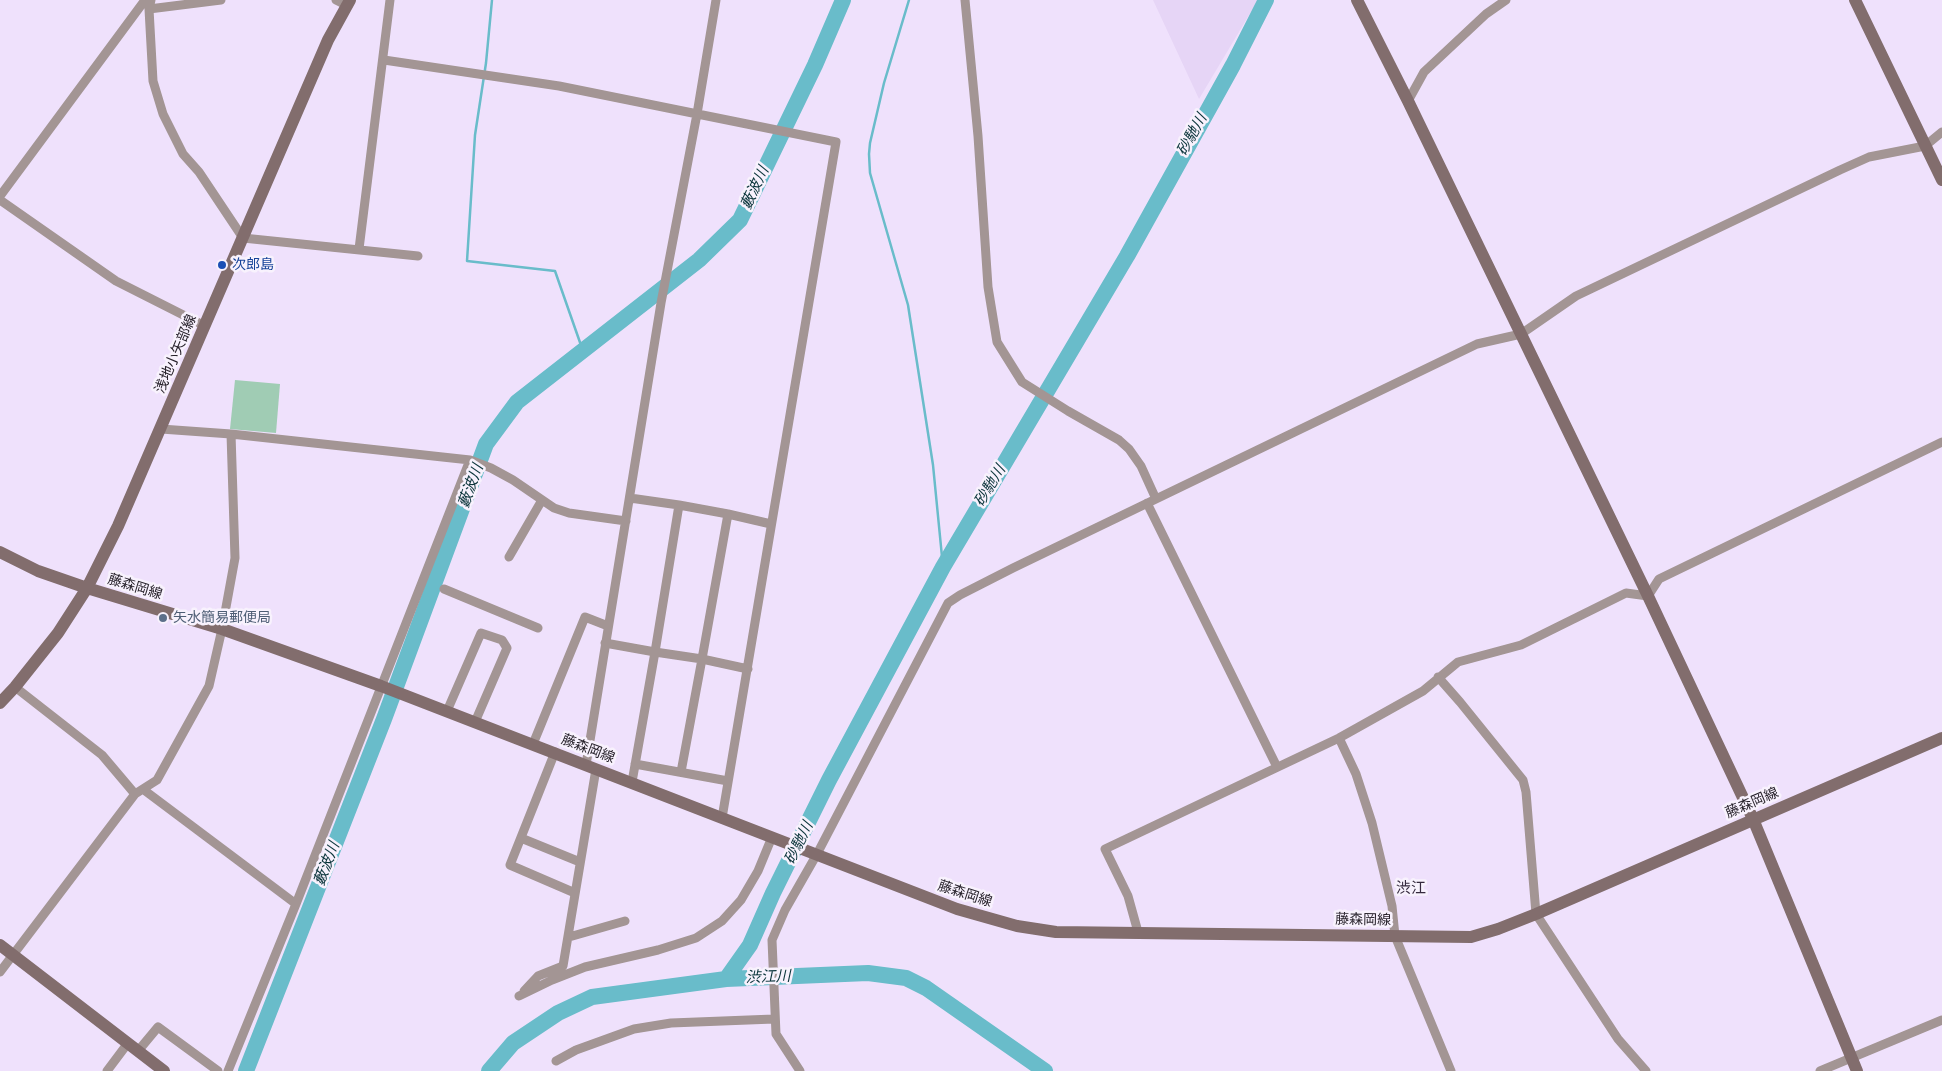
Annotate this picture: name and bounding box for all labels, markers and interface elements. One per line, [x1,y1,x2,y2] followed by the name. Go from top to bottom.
[1173,111,1211,159] water label: 砂馳川
[737,164,773,212] water label: 藪波川
[232,257,274,273] place label: 次郎島
[216,259,228,271] marker: 次郎島
[152,312,200,396] street label: 浅地小矢部線
[455,462,487,510] water label: 藪波川
[971,462,1009,510] water label: 砂馳川
[106,571,164,603] street label: 藤森岡線
[173,610,271,626] place label: 矢水簡易郵便局
[157,612,169,624] marker: 矢水簡易郵便局
[559,731,617,767] street label: 藤森岡線
[1723,784,1781,822] street label: 藤森岡線
[781,819,817,867] water label: 砂馳川
[311,840,343,888] water label: 藪波川
[936,877,994,911] street label: 藤森岡線
[1396,880,1426,898] district label: 渋江
[1335,911,1391,929] street label: 藤森岡線
[745,967,791,987] water label: 渋江川

